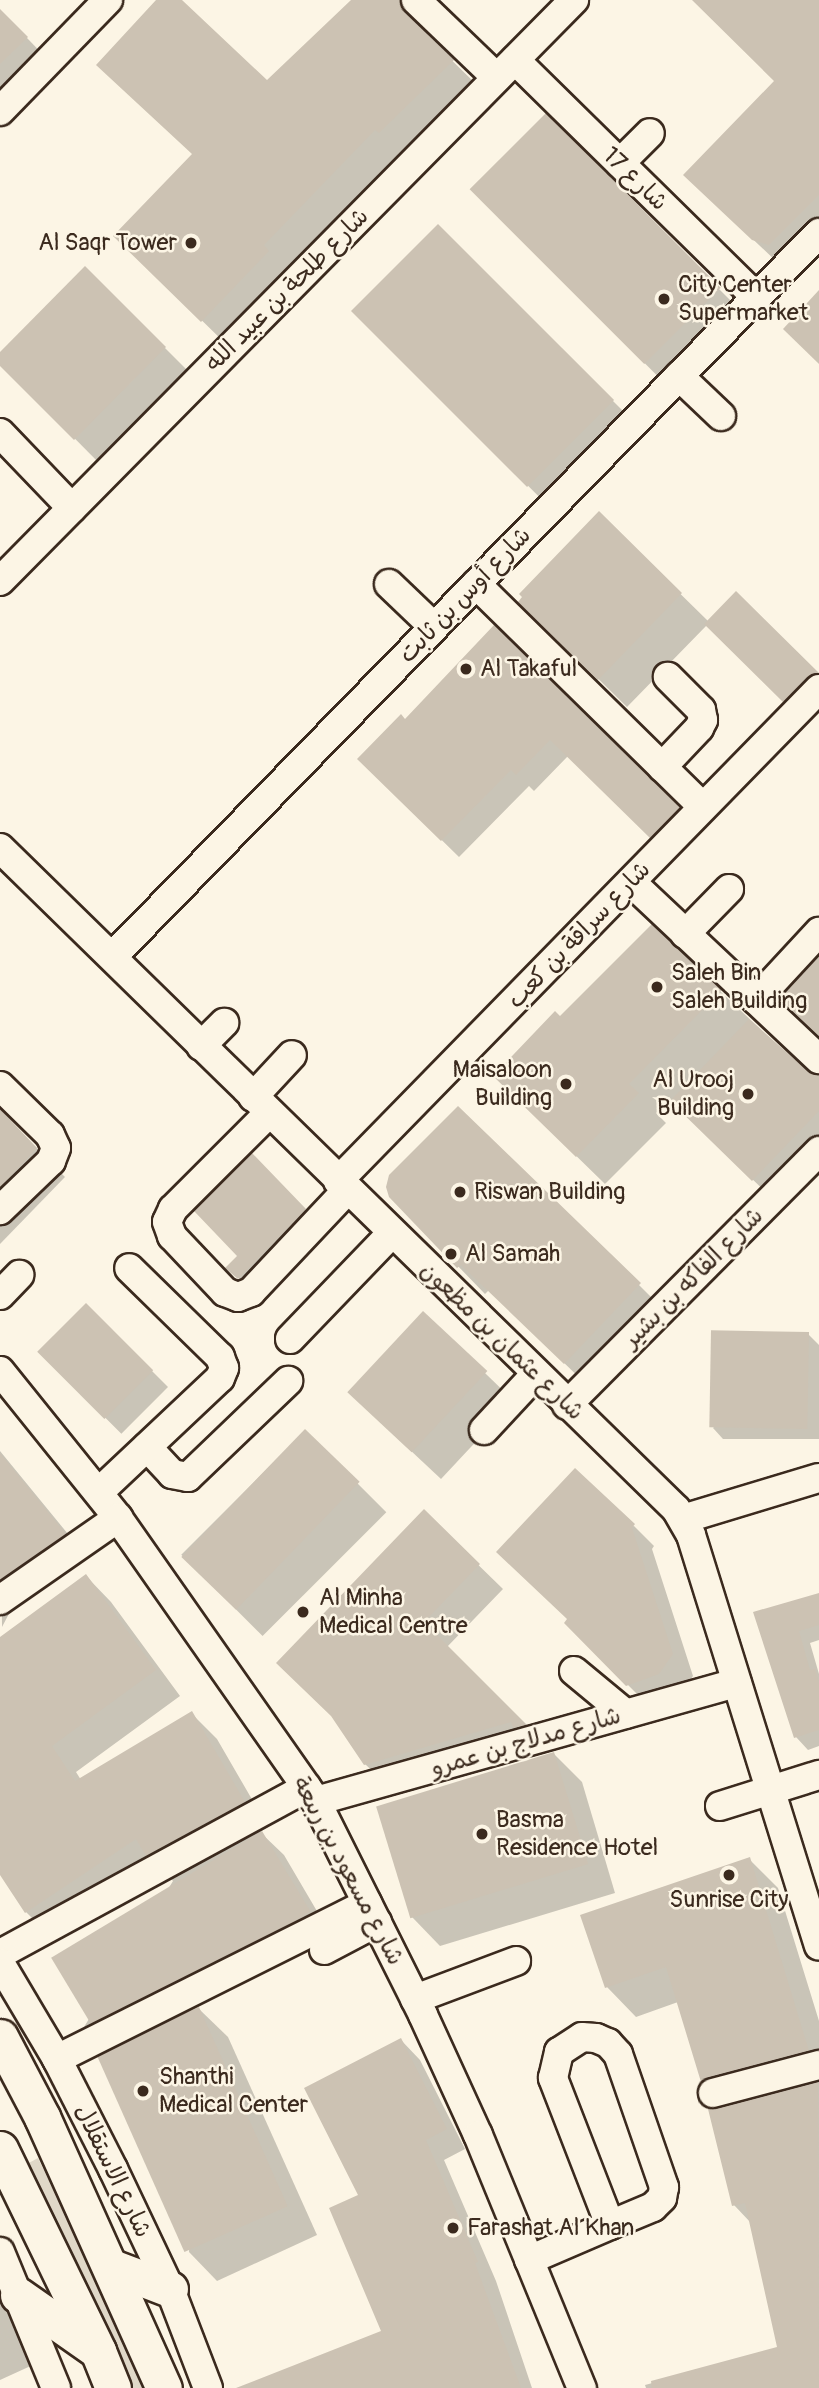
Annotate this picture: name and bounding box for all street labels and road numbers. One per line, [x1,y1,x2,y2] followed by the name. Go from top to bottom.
[597,141,673,217] street label: شارع 17
[199,202,375,378] street label: شارع طلحة بن عبيد الله
[393,521,537,669] street label: شارع أوس بن ثابت
[501,855,657,1015] street label: شارع سراقة بن كعب
[617,1202,769,1354] street label: شارع الفاكه بن بشير
[414,1256,590,1426] street label: شارع عثمان بن مظعون
[428,1701,624,1783] street label: شارع مدلاج بن عمرو
[286,1772,410,1970] street label: شارع مسعود بن ربيعة
[68,2100,158,2242] street label: شارع الاستقلال

